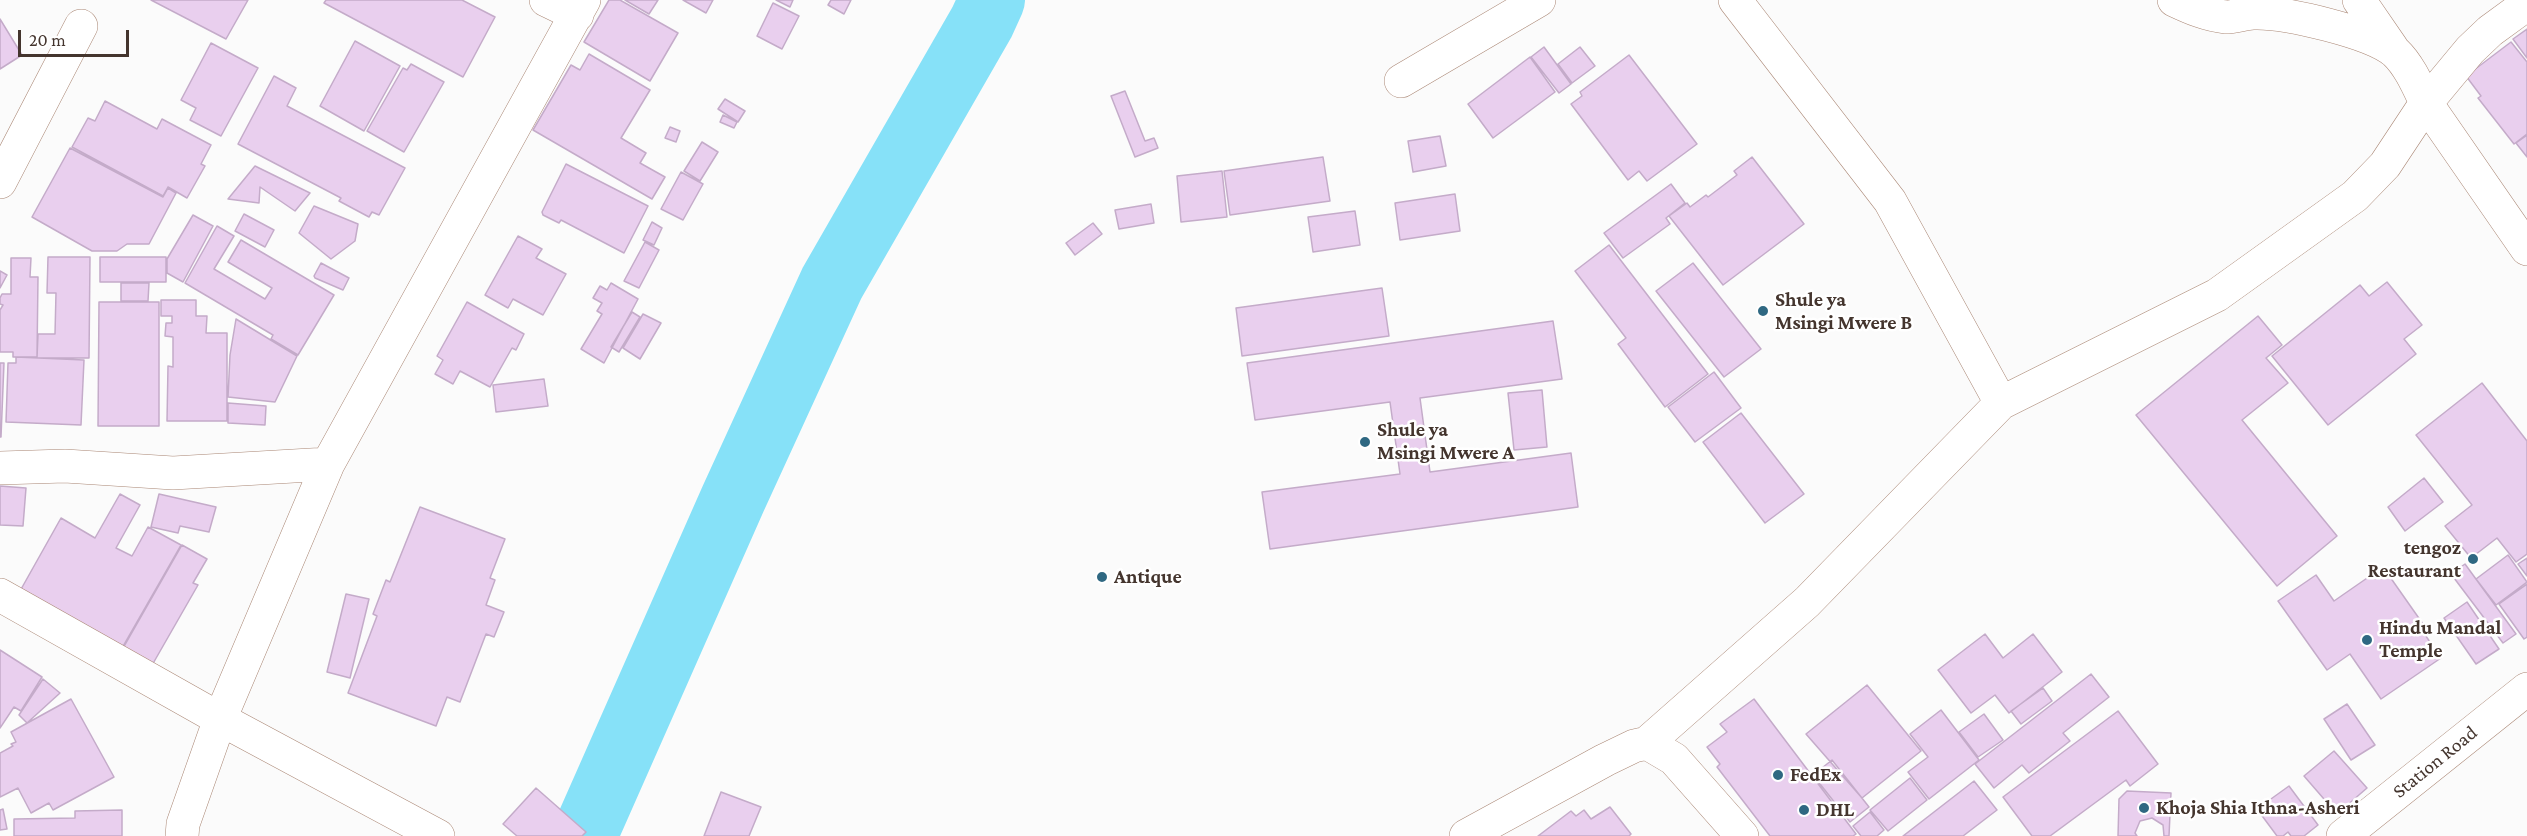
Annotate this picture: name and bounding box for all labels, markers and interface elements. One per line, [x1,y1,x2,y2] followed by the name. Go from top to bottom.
[21,18,132,56] scale bar
[29,30,66,50] text: 20 m
[1775,288,1912,335] place label: Shule ya Msingi Mwere B
[1756,304,1770,318] marker: Shule ya Msingi Mwere B
[1377,418,1514,465] place label: Shule ya Msingi Mwere A
[1358,435,1372,449] marker: Shule ya Msingi Mwere A
[2367,536,2461,583] place label: tengoz Restaurant
[2466,552,2480,566] marker: tengoz Restaurant
[1114,565,1182,589] place label: Antique
[1095,570,1109,584] marker: Antique
[2379,616,2501,663] place label: Hindu Mandal Temple
[2360,633,2374,647] marker: Hindu Mandal Temple
[2388,721,2482,803] street label: Station Road
[1790,763,1841,787] place label: FedEx
[1771,768,1785,782] marker: FedEx
[2156,796,2360,820] place label: Khoja Shia Ithna-Asheri
[1816,798,1854,822] place label: DHL
[2137,801,2151,815] marker: Khoja Shia Ithna-Asheri
[1797,803,1811,817] marker: DHL

